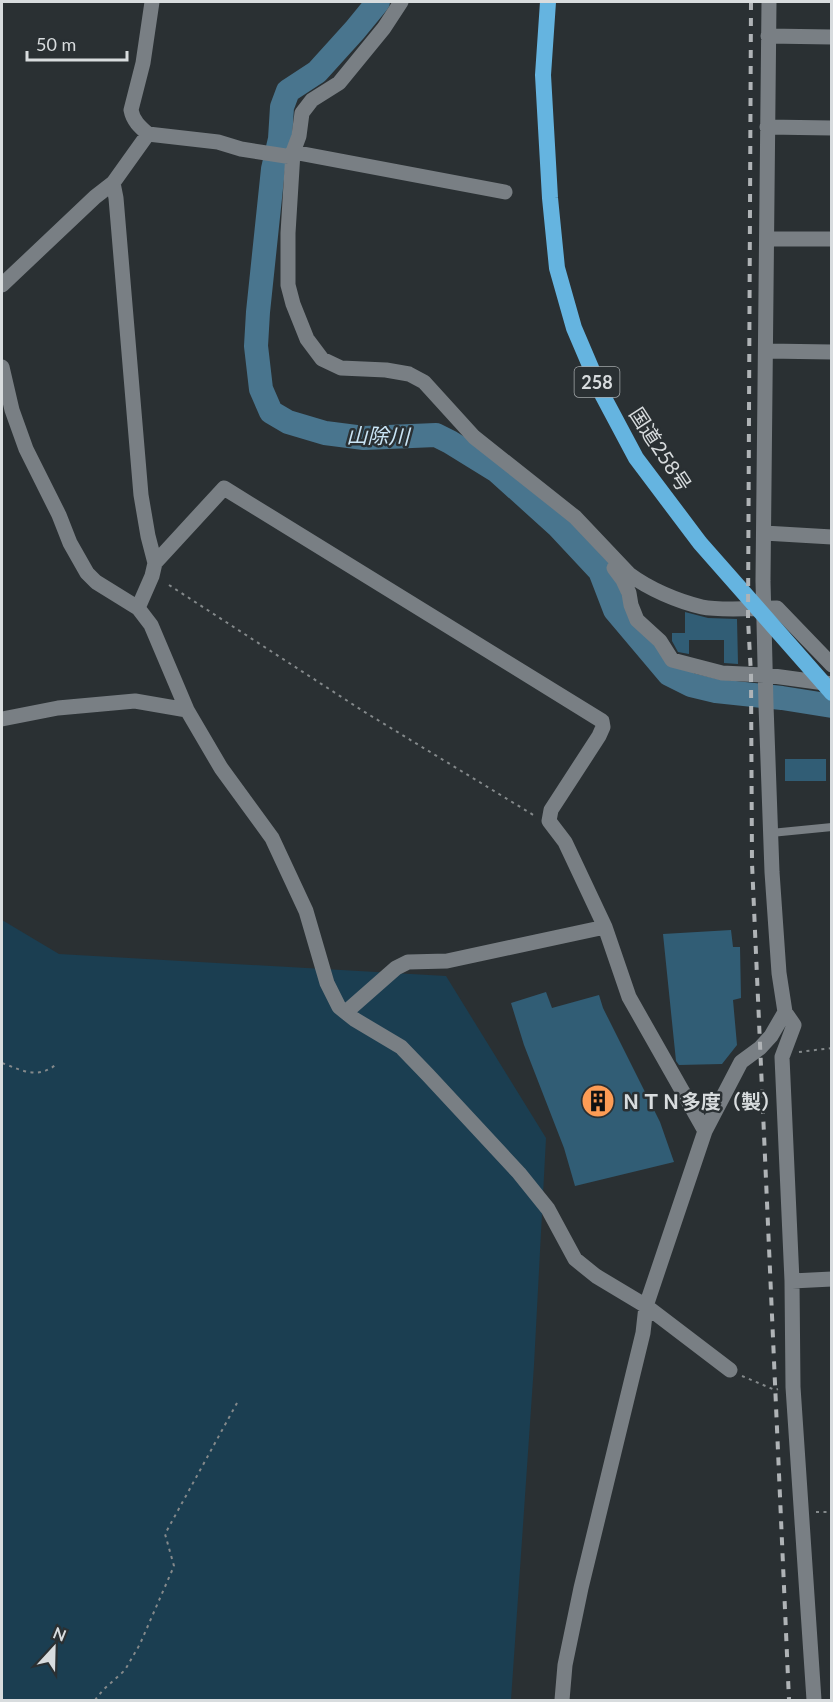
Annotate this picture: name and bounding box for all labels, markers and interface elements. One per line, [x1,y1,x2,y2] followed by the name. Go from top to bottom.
[27,24,128,62] scale bar
[36,33,76,55] text: 50 m
[574,367,620,397] road number: 258
[625,403,697,495] street label: 国道258号
[346,422,412,448] water label: 山除川
[580,1083,616,1119] building icon: ＮＴＮ多度（製）
[621,1089,781,1113] place label: ＮＴＮ多度（製）
[24,1618,84,1678] north arrow
[51,1623,69,1645] text: N

